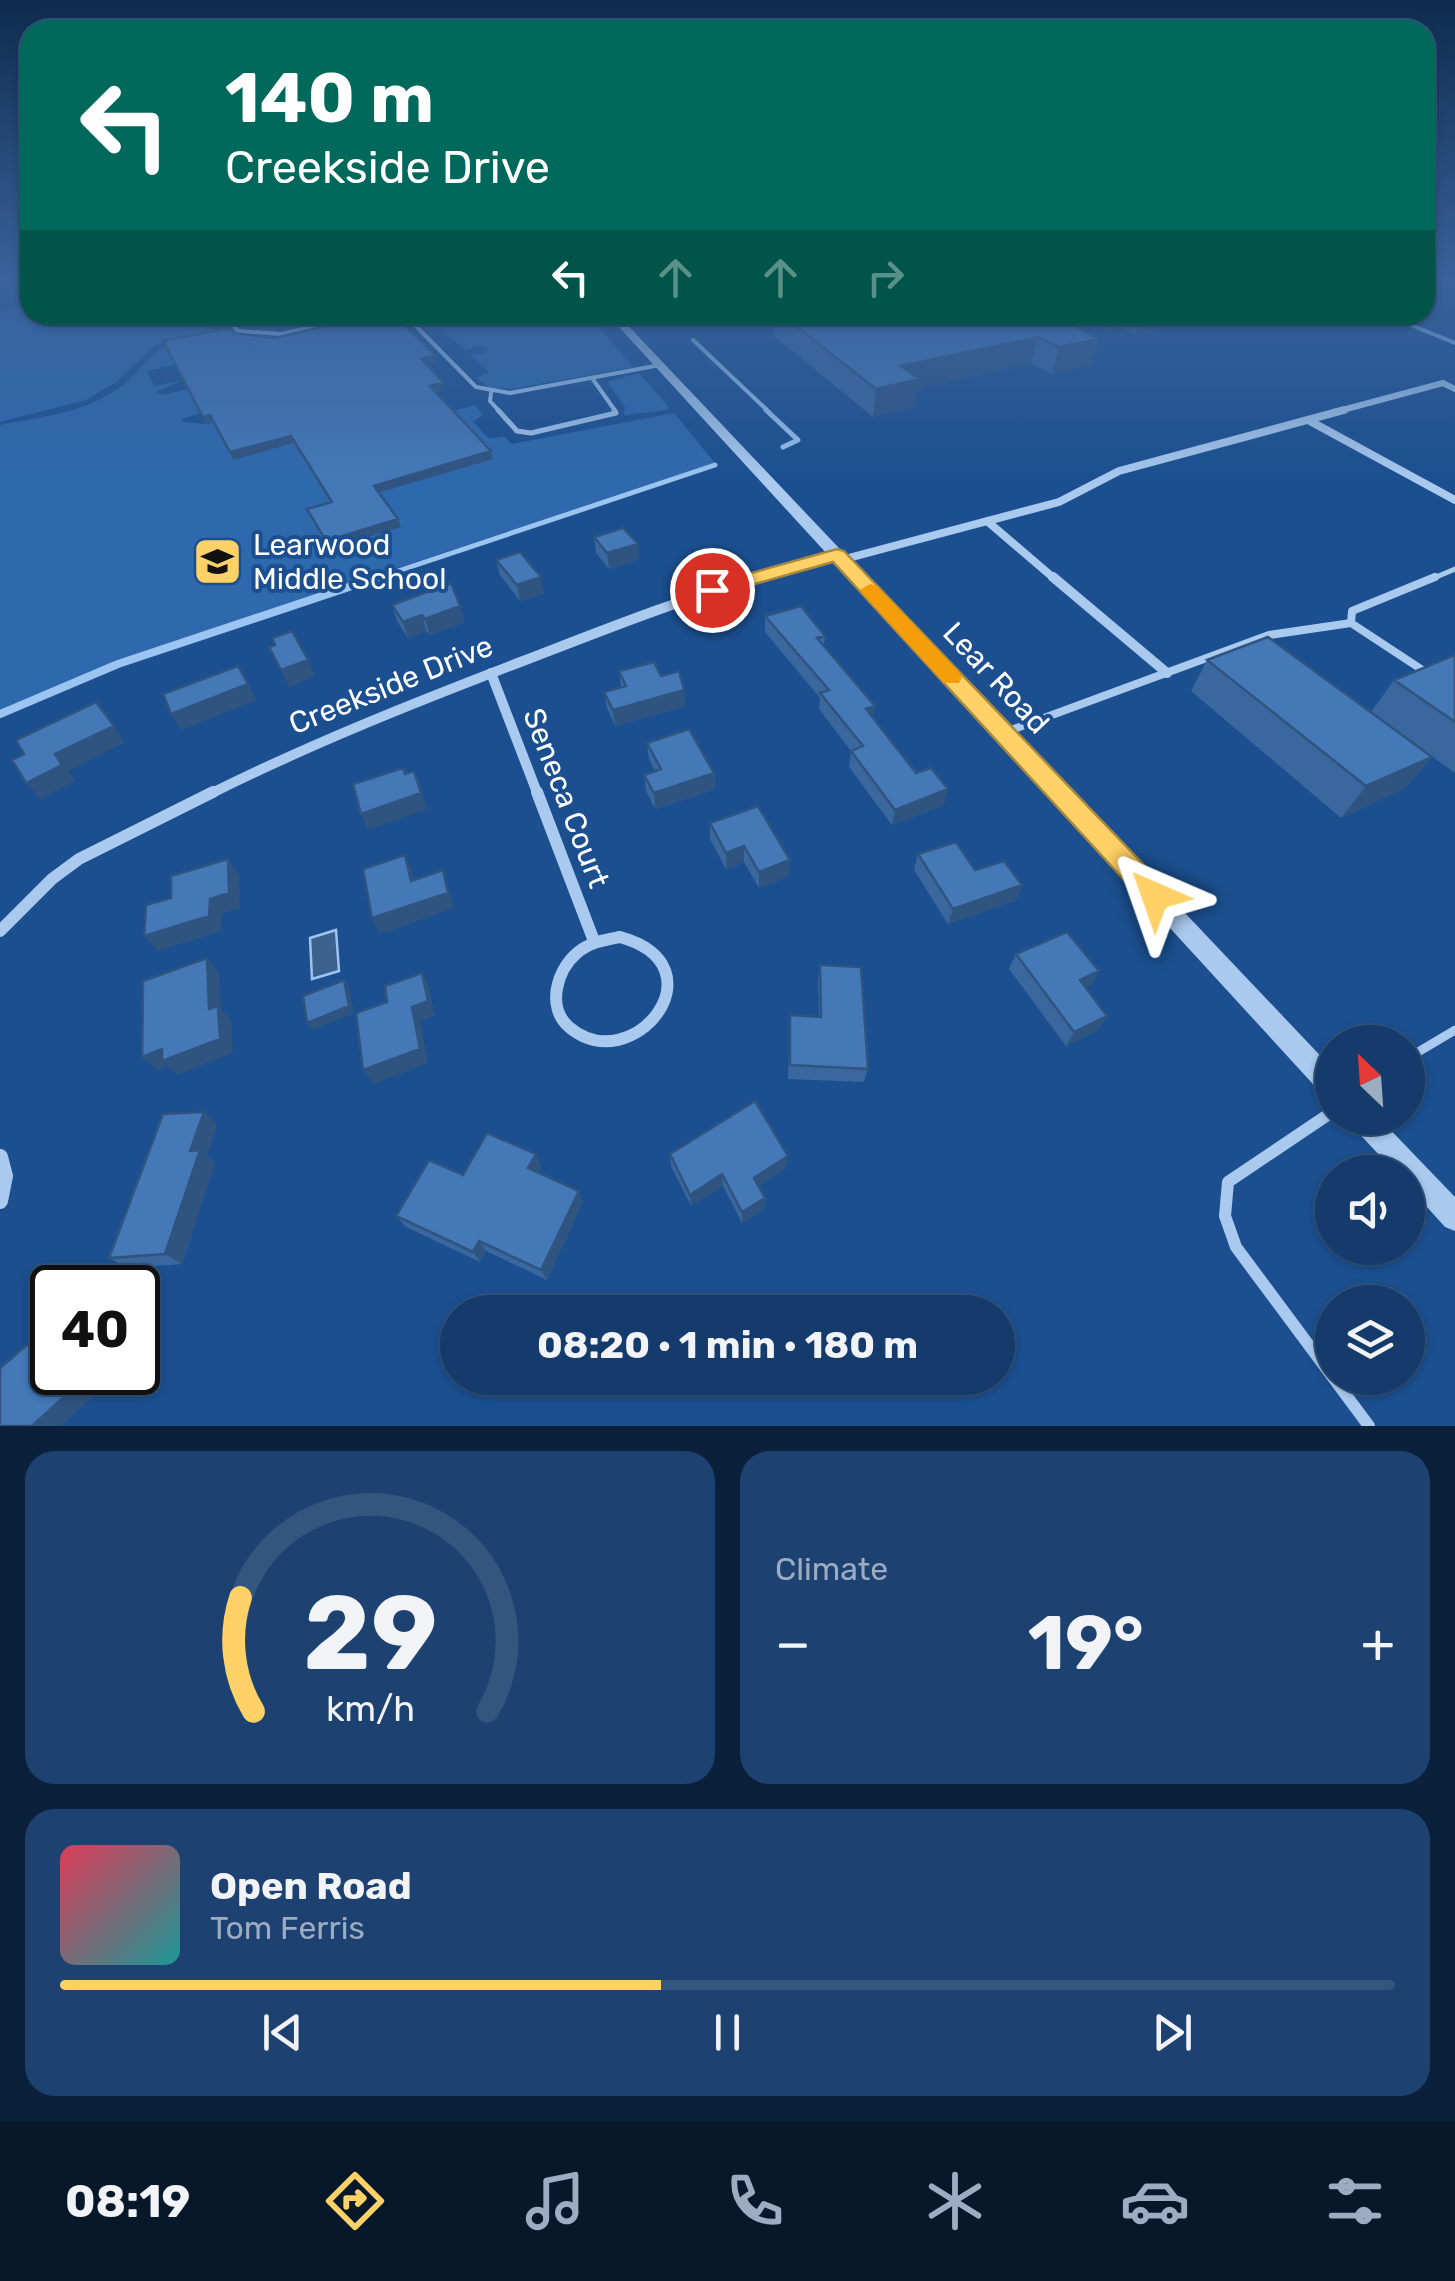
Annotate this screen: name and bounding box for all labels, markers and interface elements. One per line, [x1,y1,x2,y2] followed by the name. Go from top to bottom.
[225,57,434,140] text: 140 m
[60,60,190,190] icon: left
[225,141,550,194] text: Creekside Drive
[543,250,598,305] icon: left
[648,250,703,305] icon: ahead
[753,250,808,305] icon: ahead
[858,250,913,305] icon: right
[253,527,446,597] place label: Learwood Middle School
[192,536,244,588] school or university icon: Learwood Middle School
[670,548,755,633] pin
[685,563,740,618] icon: arrive
[935,615,1057,741] street label: Lear Road
[284,628,498,742] street label: Creekside Drive
[515,703,617,893] street label: Seneca Court
[1103,844,1207,948] position arrow
[1315,1025,1425,1135] north arrow
[1315,1025,1425,1395] map controls
[1315,1155,1425,1265] button: sound
[30,1265,160,1395] speed limit sign: 40
[1315,1285,1425,1395] button: layers
[537,1322,918,1368] text: 08:20 · 1 min · 180 m
[775,1550,888,1588] text: Climate
[303,1572,437,1695] text: 29
[1028,1599,1144,1688] text: 19°
[775,1611,811,1676] text: −
[1361,1611,1395,1676] text: +
[325,1688,415,1730] text: km/h
[210,1863,412,1909] text: Open Road
[210,1909,365,1947] text: Tom Ferris
[255,2005,310,2060] icon: previous
[700,2005,755,2060] icon: pause
[1145,2005,1200,2060] icon: next
[320,2166,390,2236] icon: directions
[520,2166,590,2236] icon: music
[720,2166,790,2236] icon: phone
[920,2166,990,2236] icon: climate
[1120,2166,1190,2236] icon: car
[1320,2166,1390,2236] icon: filters
[65,2175,190,2228] text: 08:19

